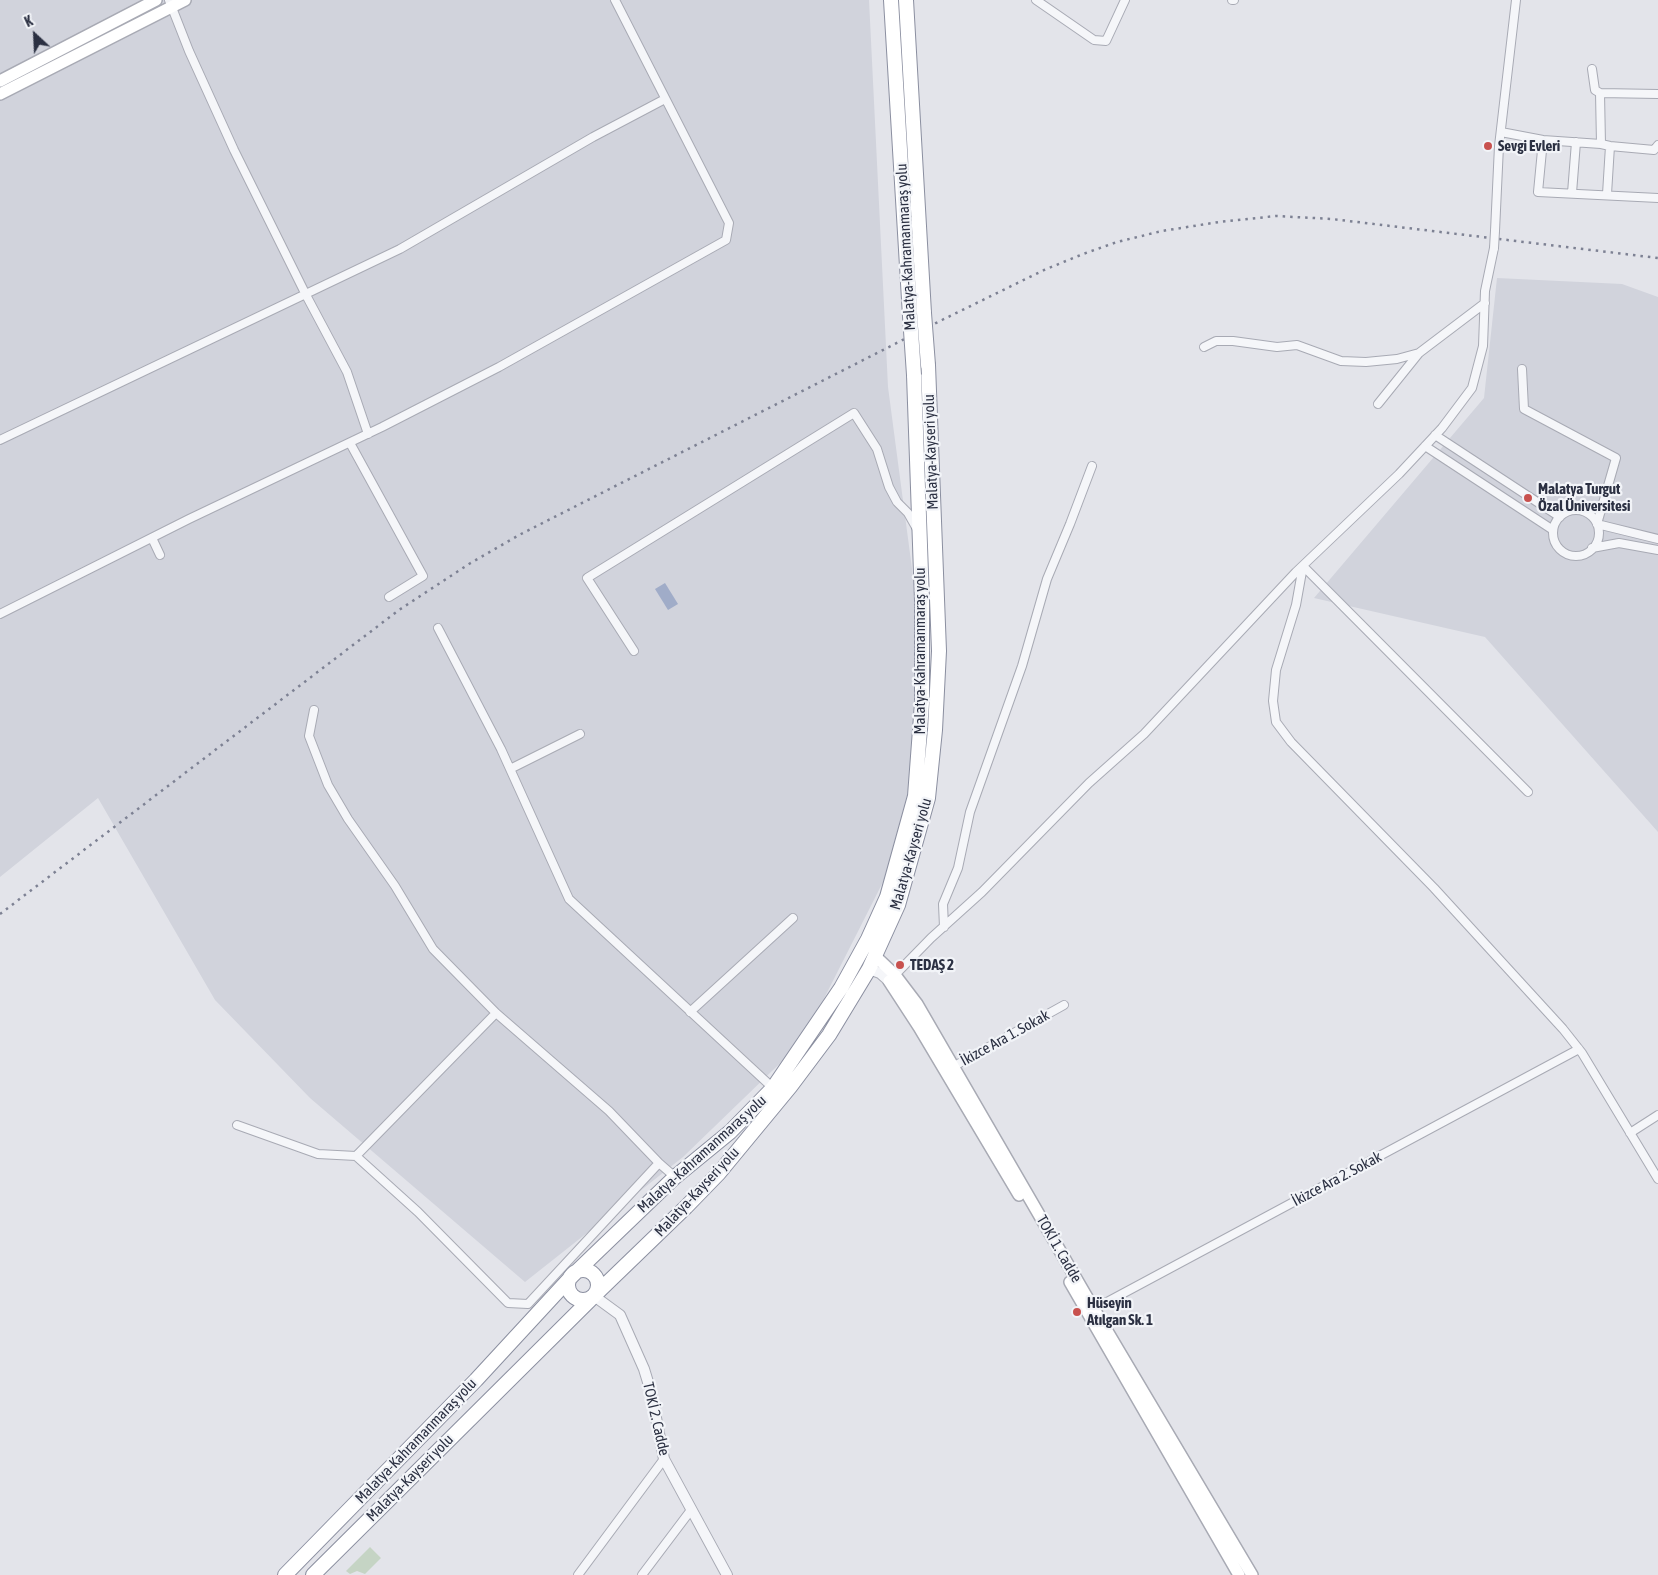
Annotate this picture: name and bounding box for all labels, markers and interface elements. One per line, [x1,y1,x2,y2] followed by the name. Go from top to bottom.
[10,10,60,60] north arrow
[22,13,35,30] text: K
[1498,137,1560,155] place label: Sevgi Evleri
[1482,140,1494,152] marker: Sevgi Evleri
[893,163,919,331] street label: Malatya-Kahramanmaraş yolu
[920,394,942,510] street label: Malatya-Kayseri yolu
[1538,480,1630,515] place label: Malatya Turgut Özal Üniversitesi
[1522,492,1534,504] marker: Malatya Turgut Özal Üniversitesi
[911,567,929,735] street label: Malatya-Kahramanmaraş yolu
[886,796,936,912] street label: Malatya-Kayseri yolu
[910,956,954,974] place label: TEDAŞ 2
[894,959,906,971] marker: TEDAŞ 2
[957,1006,1053,1070] street label: İkizce Ara 1. Sokak
[634,1091,770,1217] street label: Malatya-Kahramanmaraş yolu
[651,1144,743,1240] street label: Malatya-Kayseri yolu
[1289,1148,1385,1210] street label: İkizce Ara 2. Sokak
[1033,1212,1085,1286] street label: TOKİ 1. Cadde
[1087,1294,1153,1329] place label: Hüseyin Atılgan Sk. 1
[1071,1306,1083,1318] marker: Hüseyin Atılgan Sk. 1
[352,1375,480,1507] street label: Malatya-Kahramanmaraş yolu
[639,1381,673,1457] street label: TOKİ 2. Cadde
[363,1431,457,1525] street label: Malatya-Kayseri yolu

